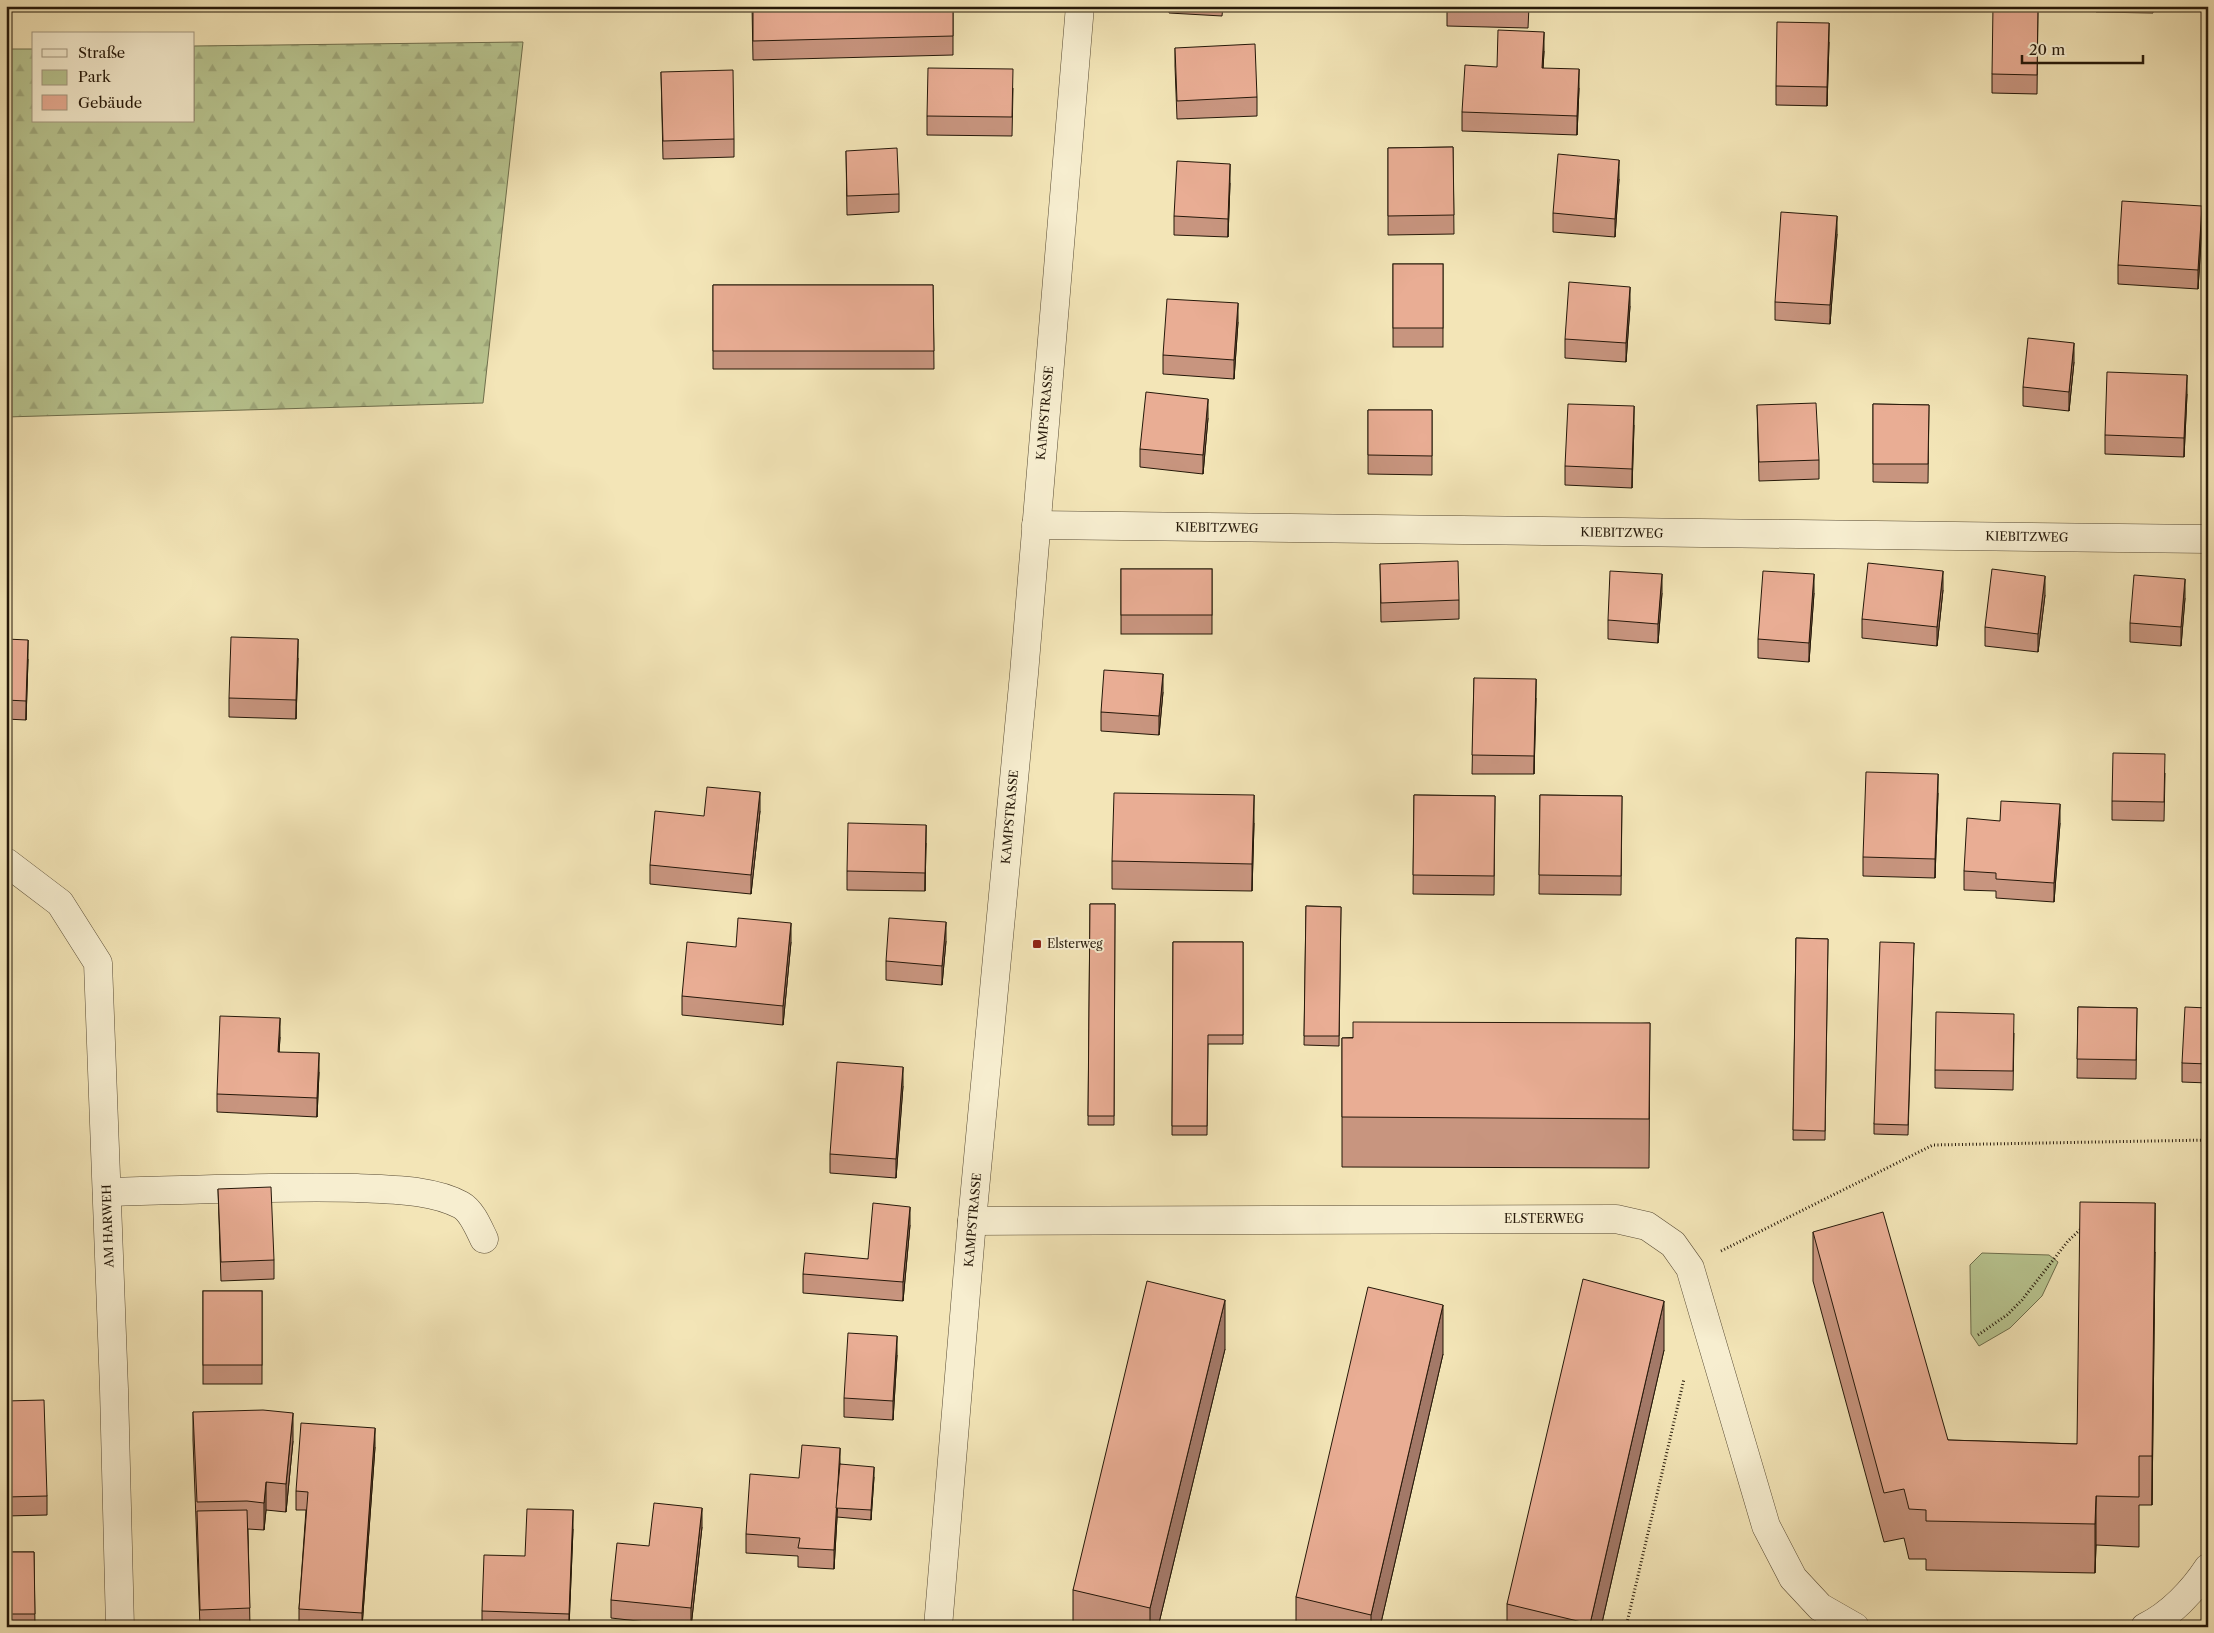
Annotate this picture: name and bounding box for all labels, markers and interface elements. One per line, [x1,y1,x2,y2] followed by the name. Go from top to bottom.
[32,32,195,122] legend
[2022,32,2143,64] scale bar
[2029,40,2065,59] text: 20 m
[78,43,125,62] text: Straße
[78,67,112,86] text: Park
[78,93,142,112] text: Gebäude
[1033,365,1056,461] street label: KAMPSTRASSE
[1175,519,1259,536] street label: KIEBITZWEG
[1580,524,1664,541] street label: KIEBITZWEG
[1985,528,2069,545] street label: KIEBITZWEG
[998,769,1021,865] street label: KAMPSTRASSE
[1047,936,1103,951] place label: Elsterweg
[1031,938,1043,950] marker: Elsterweg
[961,1172,984,1268] street label: KAMPSTRASSE
[99,1184,116,1269] street label: AM HARWEH
[1504,1211,1584,1226] street label: ELSTERWEG

